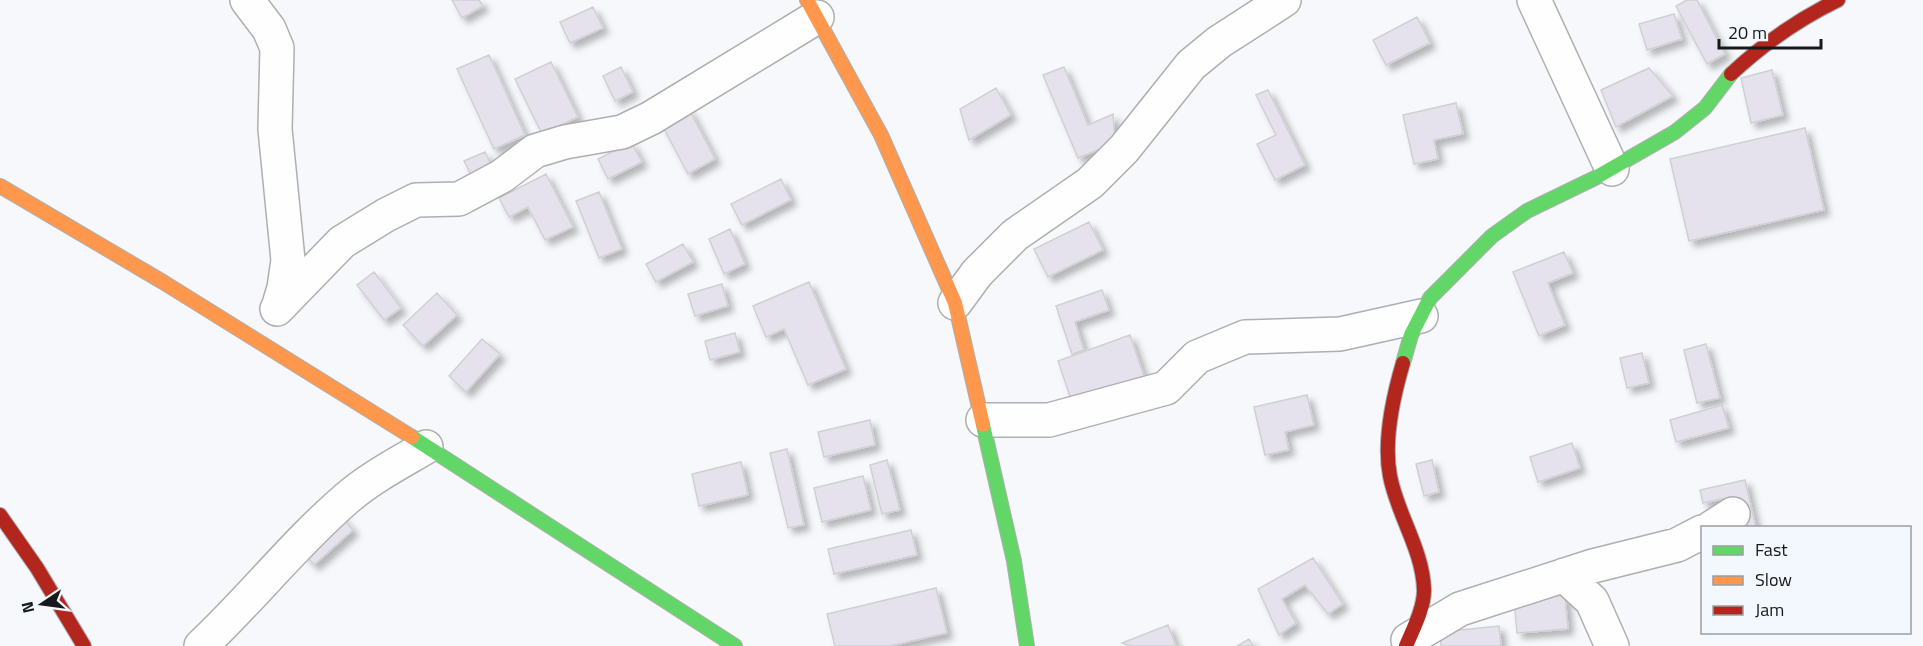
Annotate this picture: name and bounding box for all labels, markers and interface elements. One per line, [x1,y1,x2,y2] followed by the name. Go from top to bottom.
[1719,12,1821,50] scale bar
[1728,19,1767,46] text: 20 m
[1701,526,1911,634] legend
[1755,536,1788,563] text: Fast
[1755,566,1792,593] text: Slow
[12,574,72,634] north arrow
[1755,596,1784,623] text: Jam
[14,599,40,615] text: N

